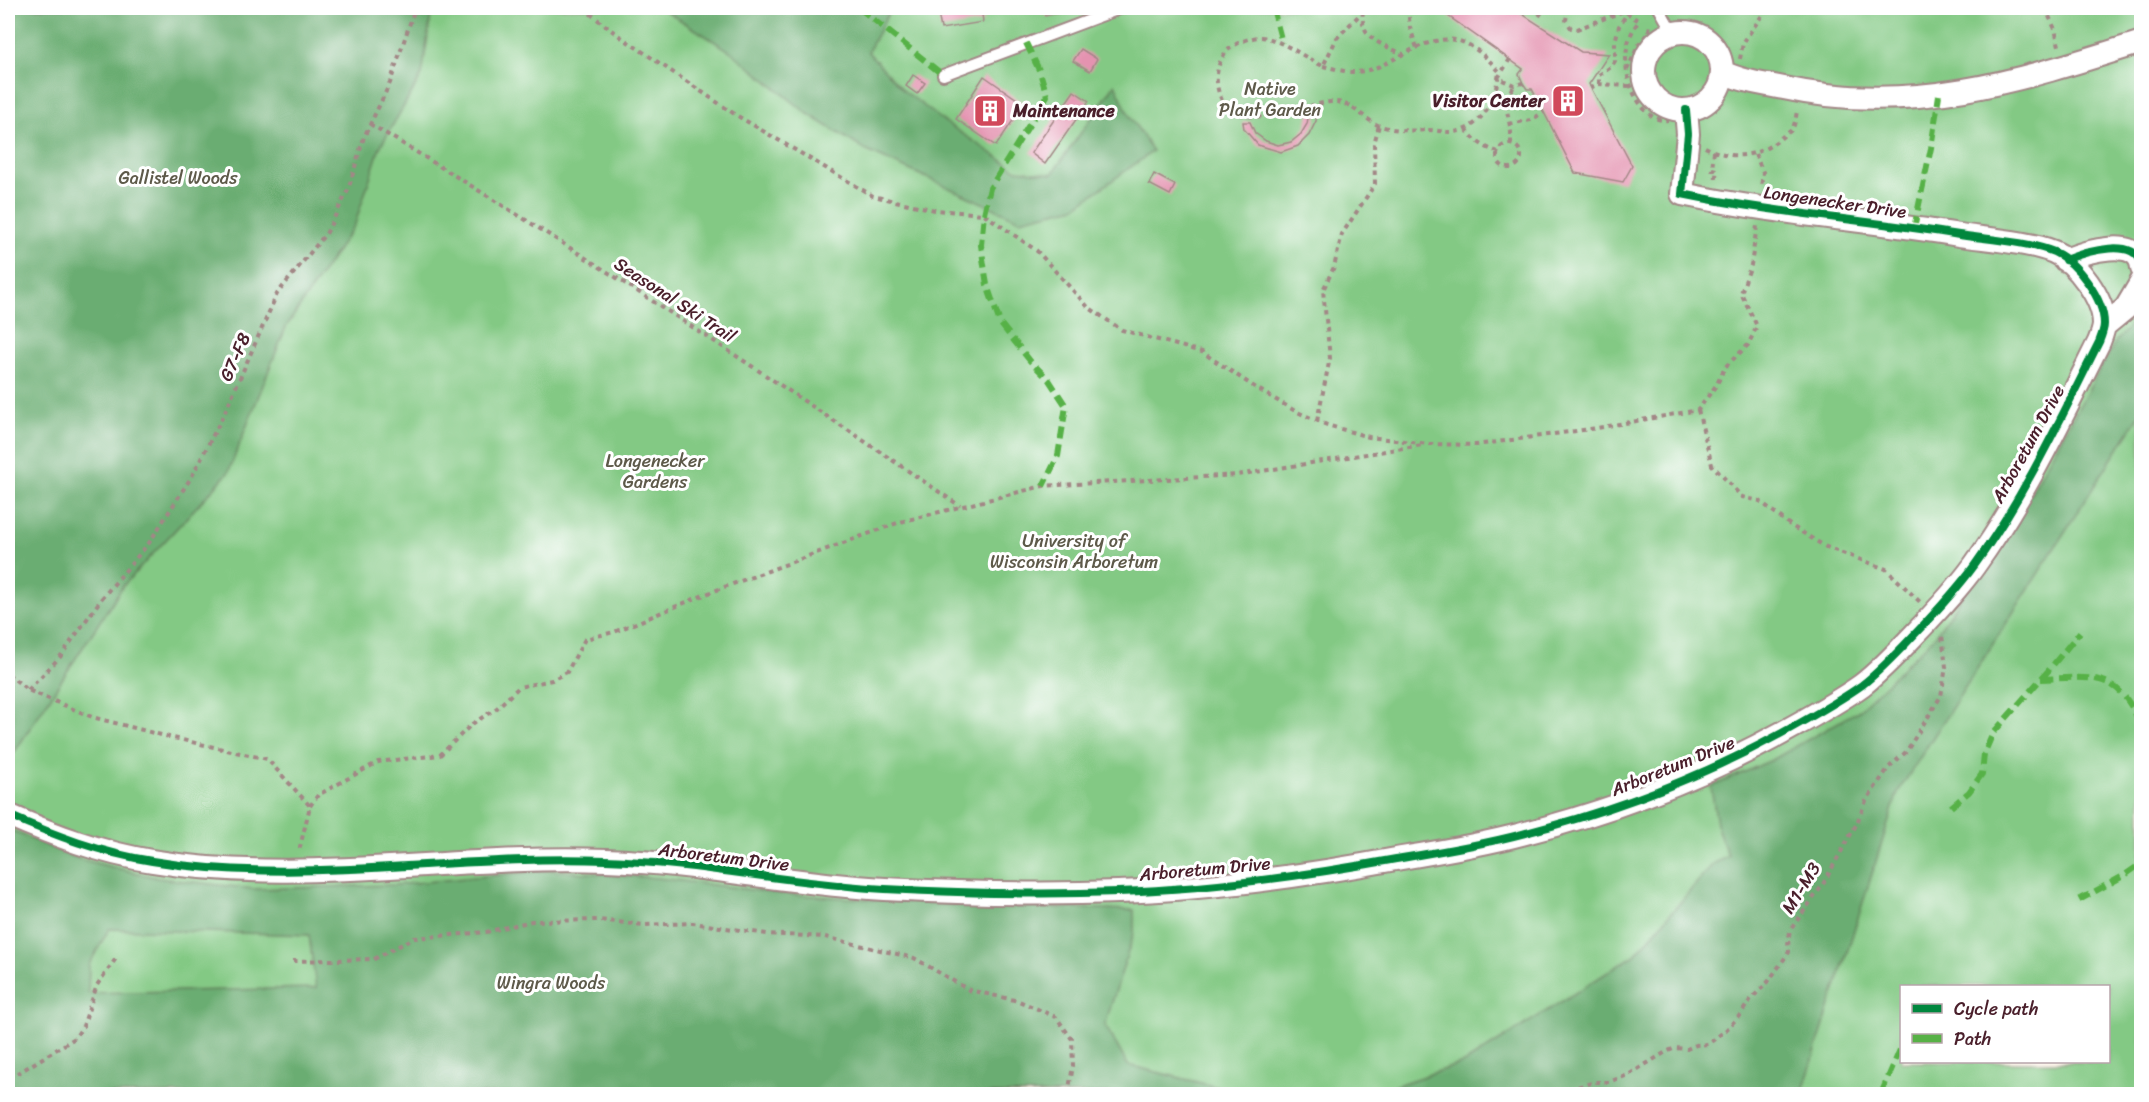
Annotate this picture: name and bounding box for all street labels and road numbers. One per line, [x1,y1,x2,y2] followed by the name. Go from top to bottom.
[1761,176,1909,228] street label: Longenecker Drive
[607,248,743,352] street label: Seasonal Ski Trail
[210,327,260,387] street label: G7-F8
[1982,379,2074,510] street label: Arboretum Drive
[1605,727,1740,806] street label: Arboretum Drive
[656,833,791,881] street label: Arboretum Drive
[1137,847,1272,891] street label: Arboretum Drive
[1773,856,1829,920] street label: M1-M3

